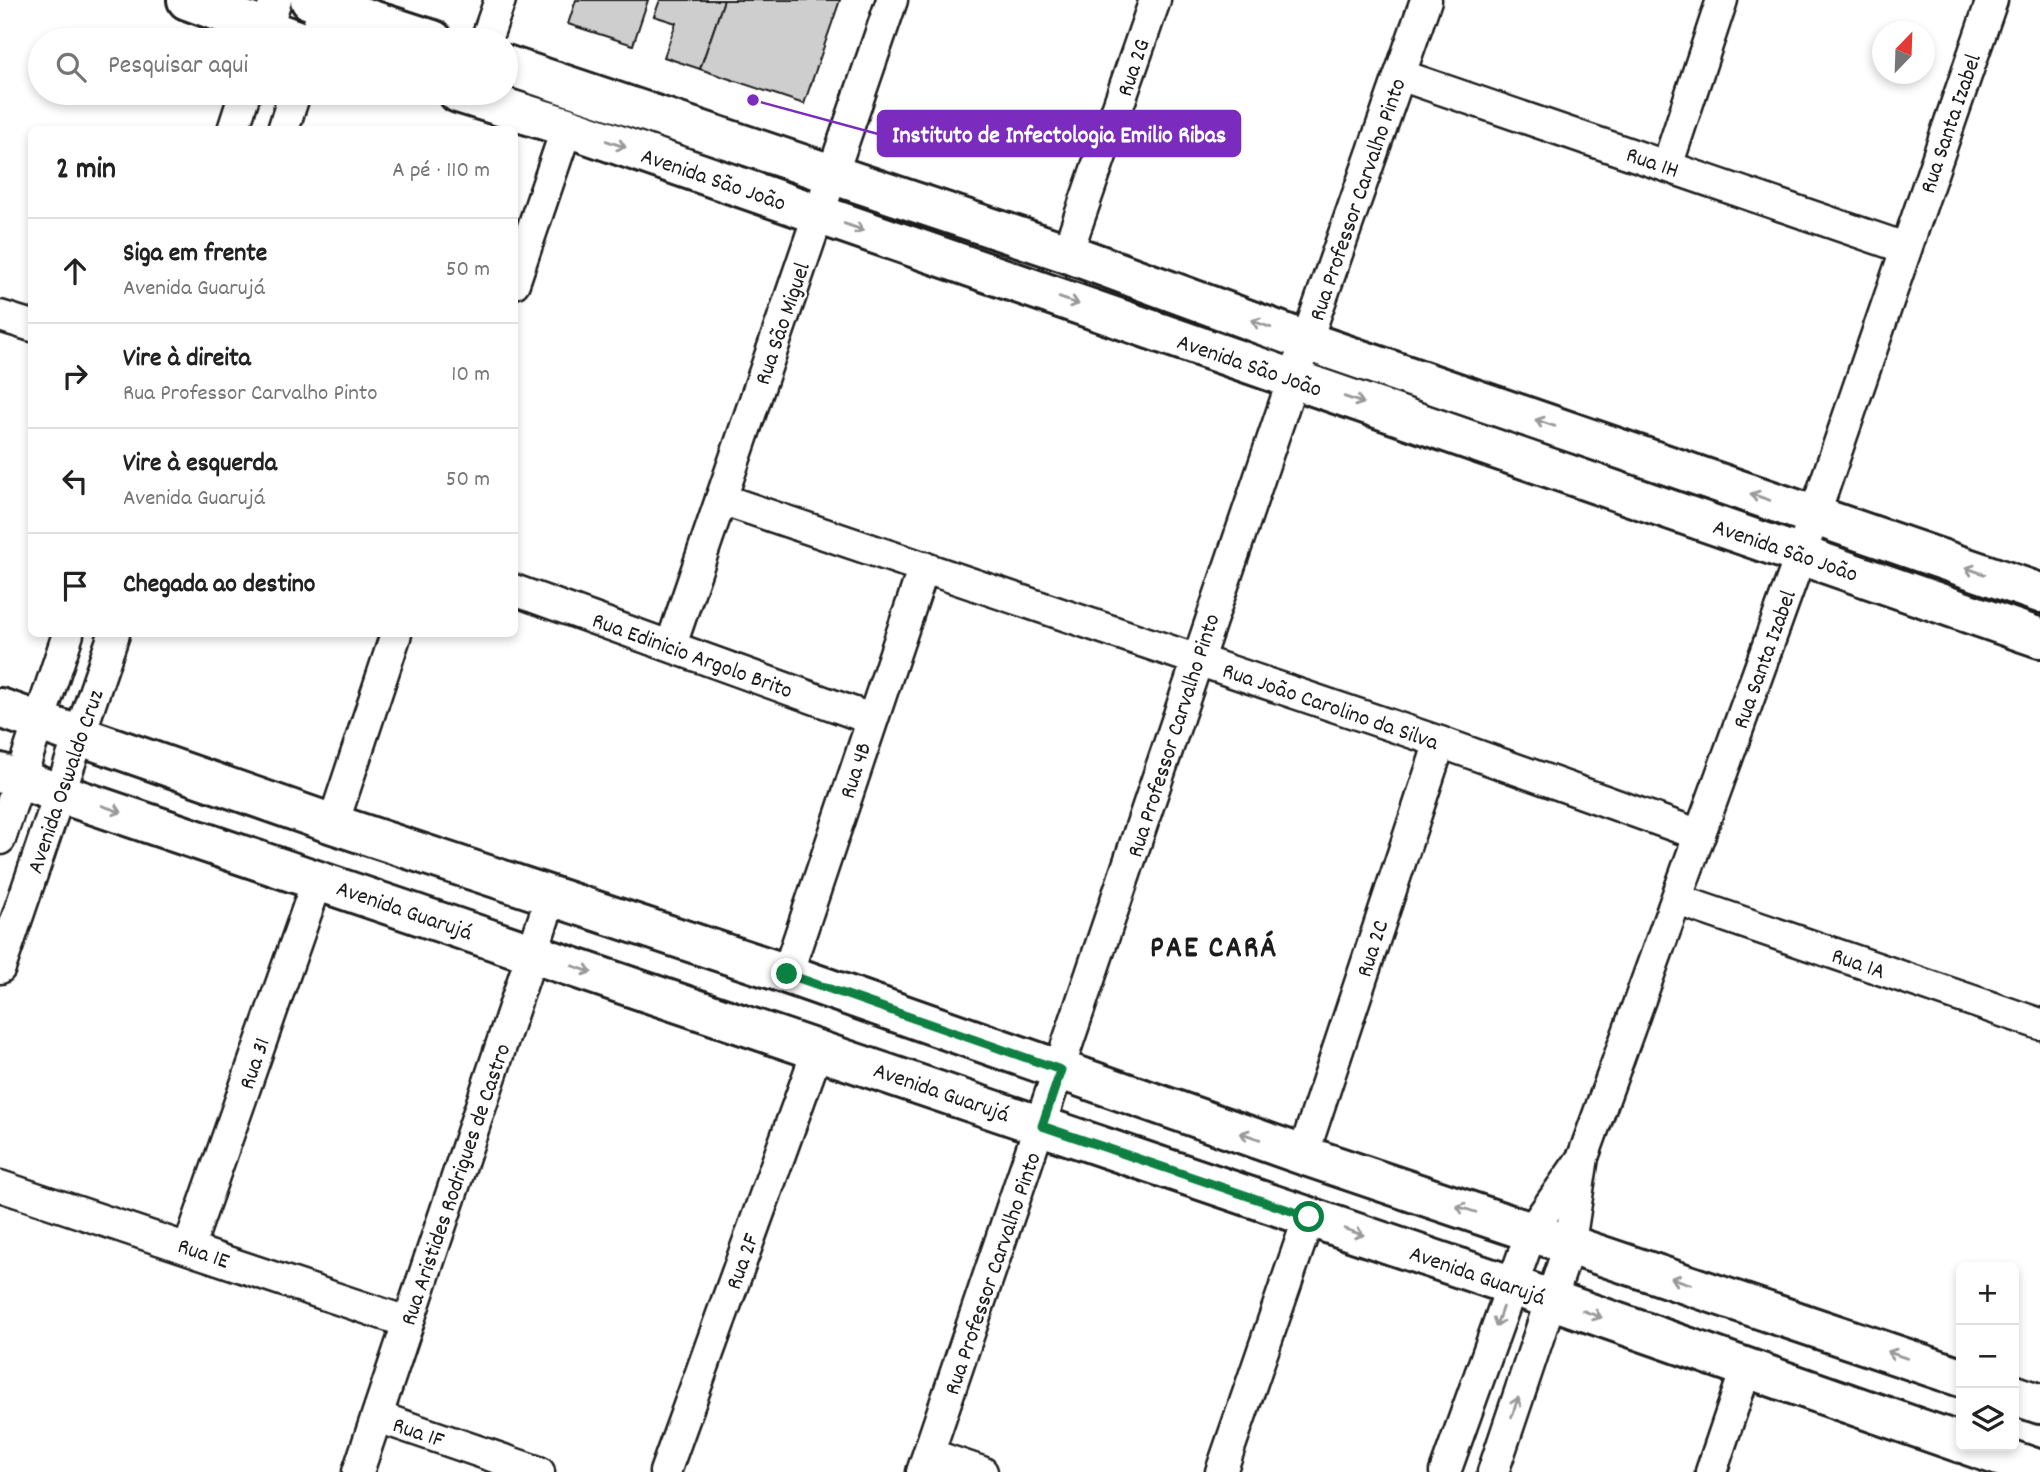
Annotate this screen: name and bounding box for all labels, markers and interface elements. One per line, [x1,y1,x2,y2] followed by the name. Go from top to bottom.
[1872,21,1935,84] north arrow
[28,28,518,105] search box
[1110,35,1160,101] street label: Rua 2G
[52,48,90,86] icon: search
[108,48,248,85] text: Pesquisar aqui
[1913,50,1992,198] street label: Rua Santa Izabel
[1302,74,1416,326] street label: Rua Professor Carvalho Pinto
[878,111,1240,156] callout: Instituto de Infectologia Emilio Ribas
[892,120,1226,154] text: Instituto de Infectologia Emilio Ribas
[605,139,627,151] one-way arrow
[1621,140,1683,189] street label: Rua 1H
[636,141,790,222] street label: Avenida São João
[56,150,116,193] text: 2 min
[392,155,490,188] text: A pé · 110 m
[843,222,865,234] one-way arrow
[123,236,267,273] text: Siga em frente
[56,252,94,290] icon: ahead
[446,254,490,287] text: 50 m
[748,258,821,390] street label: Rua São Miguel
[123,273,265,306] text: Avenida Guarujá
[1058,296,1080,308] one-way arrow
[1251,317,1273,329] one-way arrow
[1172,327,1326,408] street label: Avenida São João
[123,341,251,378] text: Vire à direita
[56,357,94,395] icon: right
[451,359,490,392] text: 10 m
[123,378,378,411] text: Rua Professor Carvalho Pinto
[1342,395,1364,407] one-way arrow
[1535,416,1557,428] one-way arrow
[123,446,277,483] text: Vire à esquerda
[56,462,94,500] icon: left
[446,464,490,497] text: 50 m
[123,483,265,516] text: Avenida Guarujá
[1750,490,1772,502] one-way arrow
[1708,512,1862,593] street label: Avenida São João
[1965,564,1987,576] one-way arrow
[56,567,94,605] icon: arrive
[123,567,315,604] text: Chegada ao destino
[1726,586,1807,734] street label: Rua Santa Izabel
[587,606,797,709] street label: Rua Edinicio Argolo Brito
[1120,610,1230,862] street label: Rua Professor Carvalho Pinto
[1217,656,1443,761] street label: Rua João Carolino da Silva
[20,685,114,879] street label: Avenida Oswaldo Cruz
[833,739,882,804] street label: Rua 4B
[100,804,122,816] one-way arrow
[331,874,477,951] street label: Avenida Guarujá
[1350,916,1399,982] street label: Rua 2C
[1150,929,1278,972] district label: PAE CARÁ
[1827,941,1889,990] street label: Rua 1A
[771,958,802,989] route end
[571,963,593,976] one-way arrow
[232,1034,280,1094] street label: Rua 31
[394,1040,521,1330] street label: Rua Aristides Rodrigues de Castro
[868,1056,1014,1133] street label: Avenida Guarujá
[1240,1129,1262,1141] one-way arrow
[937,1148,1051,1400] street label: Rua Professor Carvalho Pinto
[1293,1201,1324,1232] route start
[1455,1201,1477,1214] one-way arrow
[1343,1226,1365,1239] one-way arrow
[719,1229,770,1295] street label: Rua 2F
[173,1231,234,1280] street label: Rua 1E
[1404,1239,1550,1316] street label: Avenida Guarujá
[1956,1262,2019,1451] map controls
[1956,1262,2019,1325] button: +
[1671,1274,1693,1286] one-way arrow
[1492,1306,1504,1328] one-way arrow
[1581,1309,1603,1321] one-way arrow
[1956,1325,2019,1388] button: −
[1886,1348,1908,1360] one-way arrow
[1956,1388,2019,1451] button: layers
[1510,1397,1522,1419] one-way arrow
[388,1410,449,1459] street label: Rua 1F

